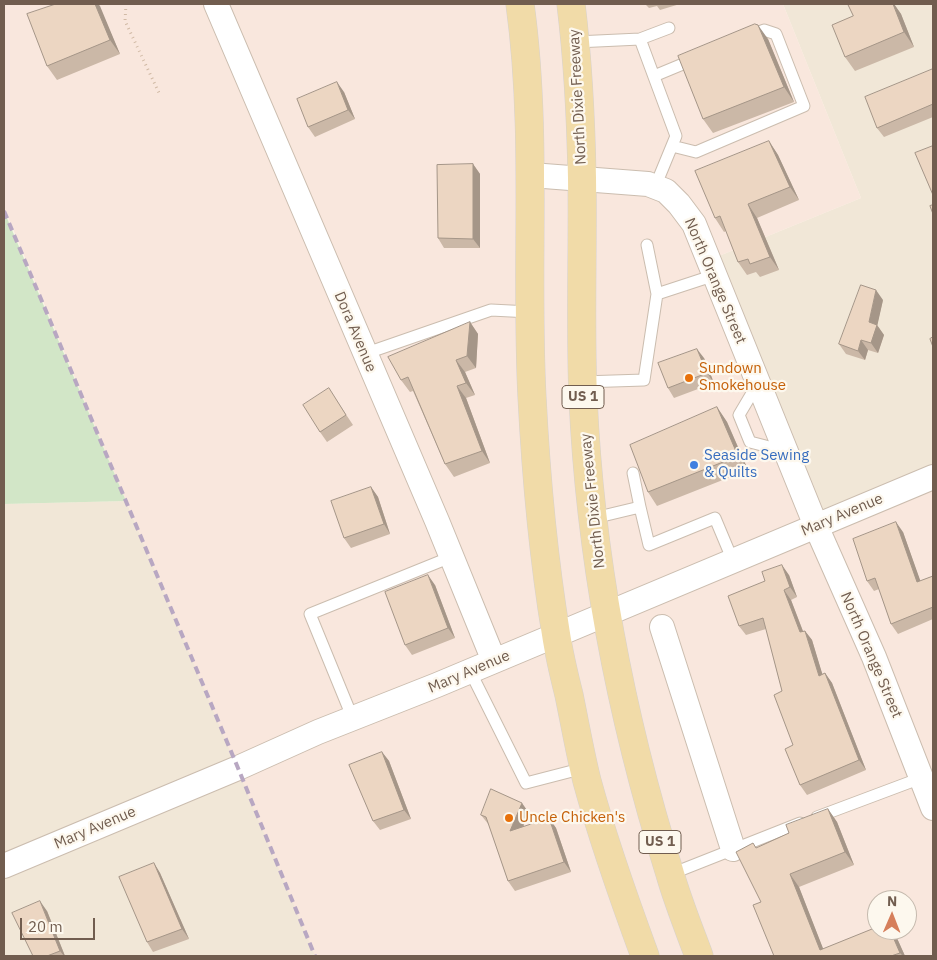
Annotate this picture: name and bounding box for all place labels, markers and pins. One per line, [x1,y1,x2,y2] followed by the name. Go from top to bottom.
[699,360,786,395] place label: Sundown Smokehouse
[683,372,695,384] marker: Sundown Smokehouse
[704,447,809,482] place label: Seaside Sewing & Quilts
[688,459,700,471] marker: Seaside Sewing & Quilts
[519,809,625,827] place label: Uncle Chicken's
[503,812,515,824] marker: Uncle Chicken's

